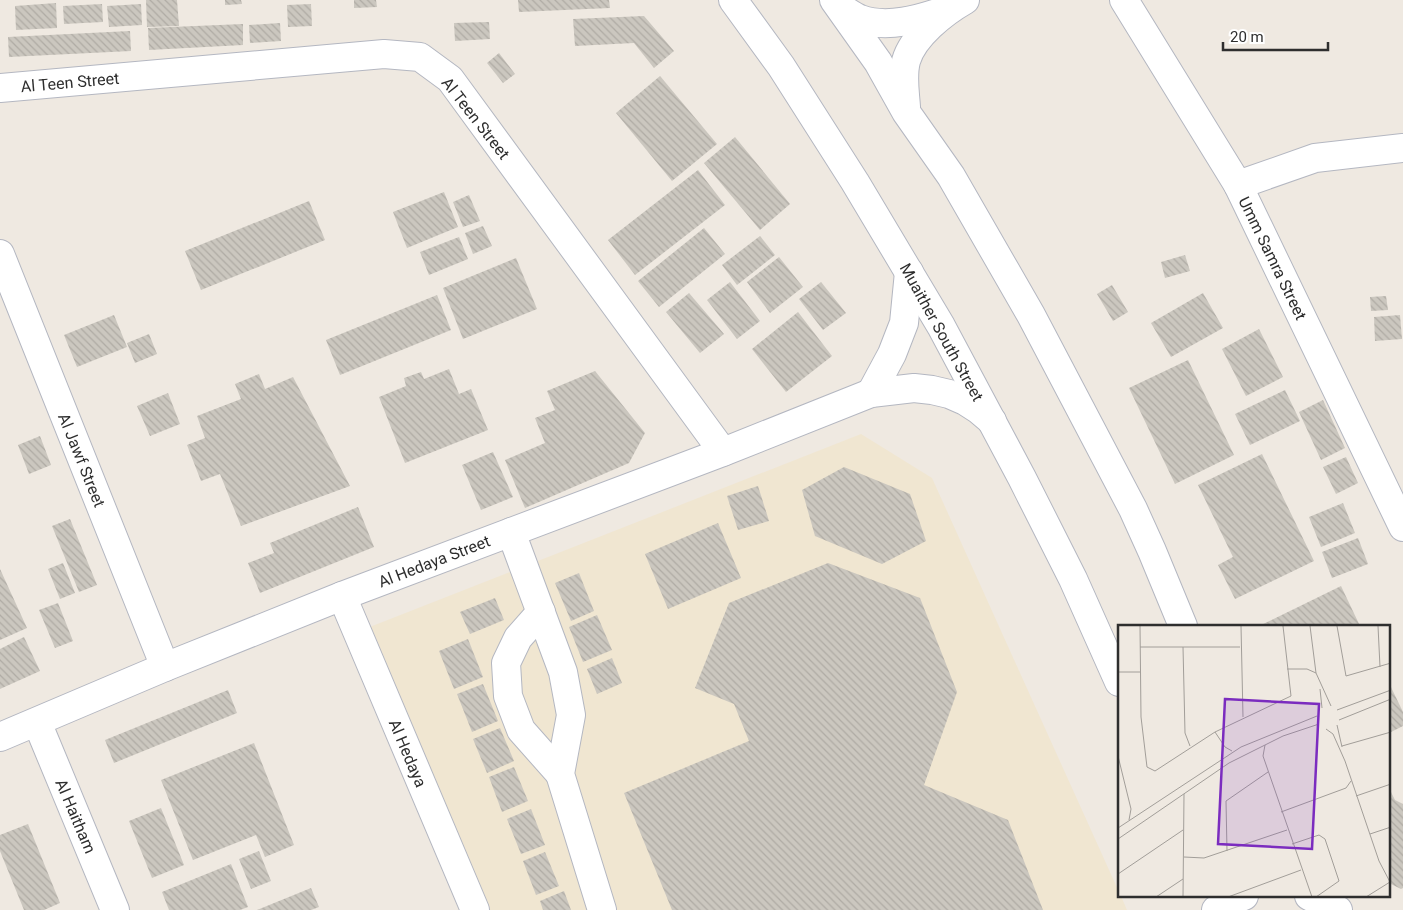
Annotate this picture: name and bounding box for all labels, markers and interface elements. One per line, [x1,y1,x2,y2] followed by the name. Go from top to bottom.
[1223,20,1328,52] scale bar
[1230,28,1264,46] text: 20 m
[20,69,120,96] street label: Al Teen Street
[438,74,513,163] street label: Al Teen Street
[1235,194,1311,323] street label: Umm Samra Street
[896,260,987,405] street label: Muaither South Street
[54,410,109,510] street label: Al Jawf Street
[376,531,493,592] street label: Al Hedaya Street
[1118,625,1390,898] inset map
[385,716,430,790] street label: Al Hedaya
[51,776,100,856] street label: Al Haitham

